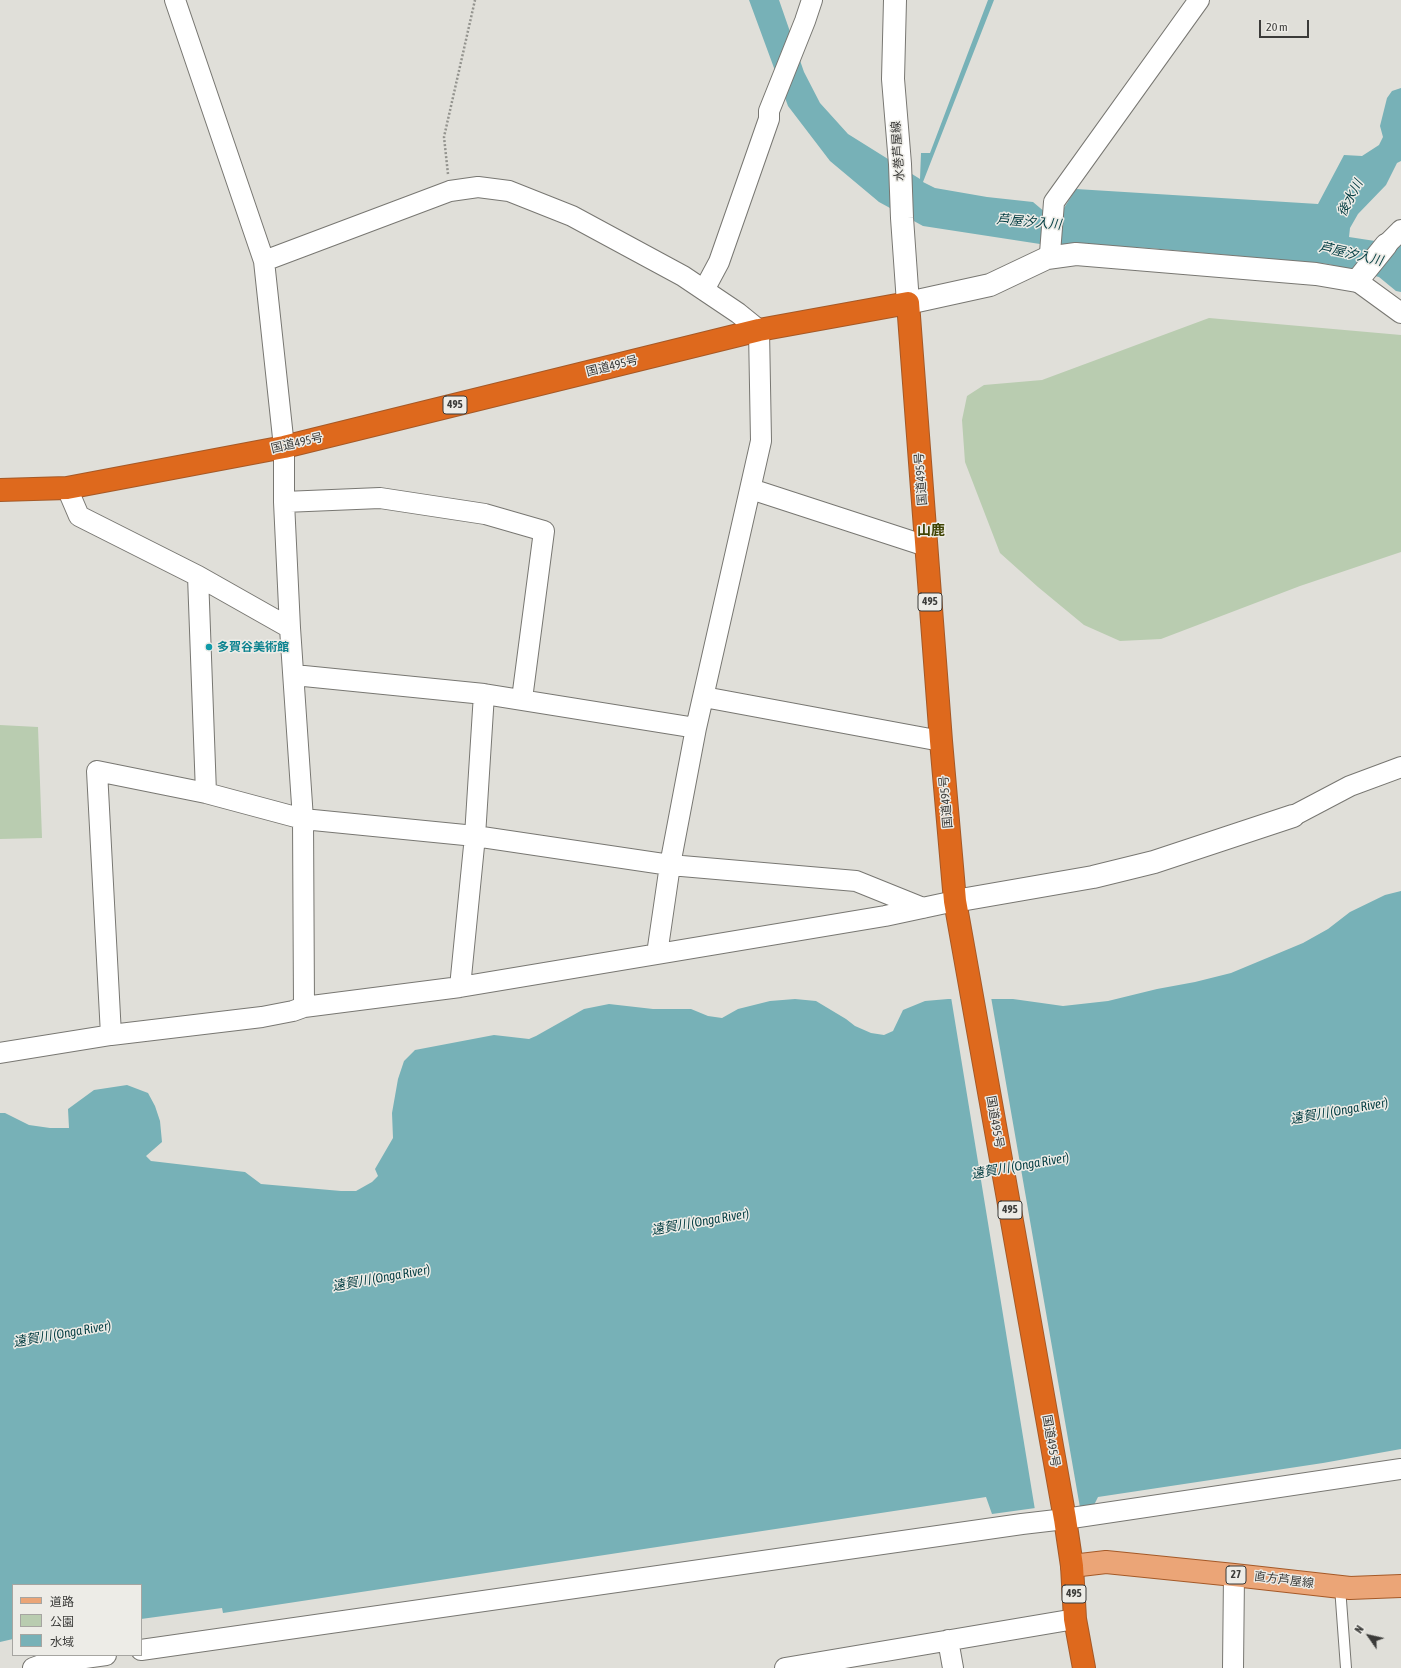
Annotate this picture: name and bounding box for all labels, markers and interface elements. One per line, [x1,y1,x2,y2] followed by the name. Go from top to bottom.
[1261,12,1311,38] scale bar
[1266,20,1288,34] text: 20 m
[889,121,907,181] street label: 水巻芦屋線
[1334,177,1366,219] water label: 後水川
[996,211,1062,233] water label: 芦屋汐入川
[1318,239,1384,269] water label: 芦屋汐入川
[585,353,639,379] street label: 国道495号
[443,396,467,414] road number: 495
[270,430,324,456] street label: 国道495号
[912,452,930,506] street label: 国道495号
[917,523,945,539] district label: 山鹿
[918,593,942,611] road number: 495
[217,640,289,654] place label: 多賀谷美術館
[204,642,214,652] marker: 多賀谷美術館
[937,775,955,829] street label: 国道495号
[983,1095,1007,1149] street label: 国道495号
[1289,1095,1389,1127] water label: 遠賀川 (Onga River)
[970,1150,1070,1182] water label: 遠賀川 (Onga River)
[998,1201,1022,1219] road number: 495
[650,1206,750,1238] water label: 遠賀川 (Onga River)
[331,1262,431,1294] water label: 遠賀川 (Onga River)
[12,1318,112,1350] water label: 遠賀川 (Onga River)
[1039,1414,1063,1468] street label: 国道495号
[1226,1566,1246,1584] road number: 27
[1253,1569,1315,1591] street label: 直方芦屋線
[12,1584,142,1656] legend
[1062,1585,1086,1603] road number: 495
[50,1595,74,1609] text: 道路
[50,1615,74,1629] text: 公園
[1349,1616,1389,1656] north arrow
[1352,1623,1366,1635] text: N
[50,1635,74,1649] text: 水域

